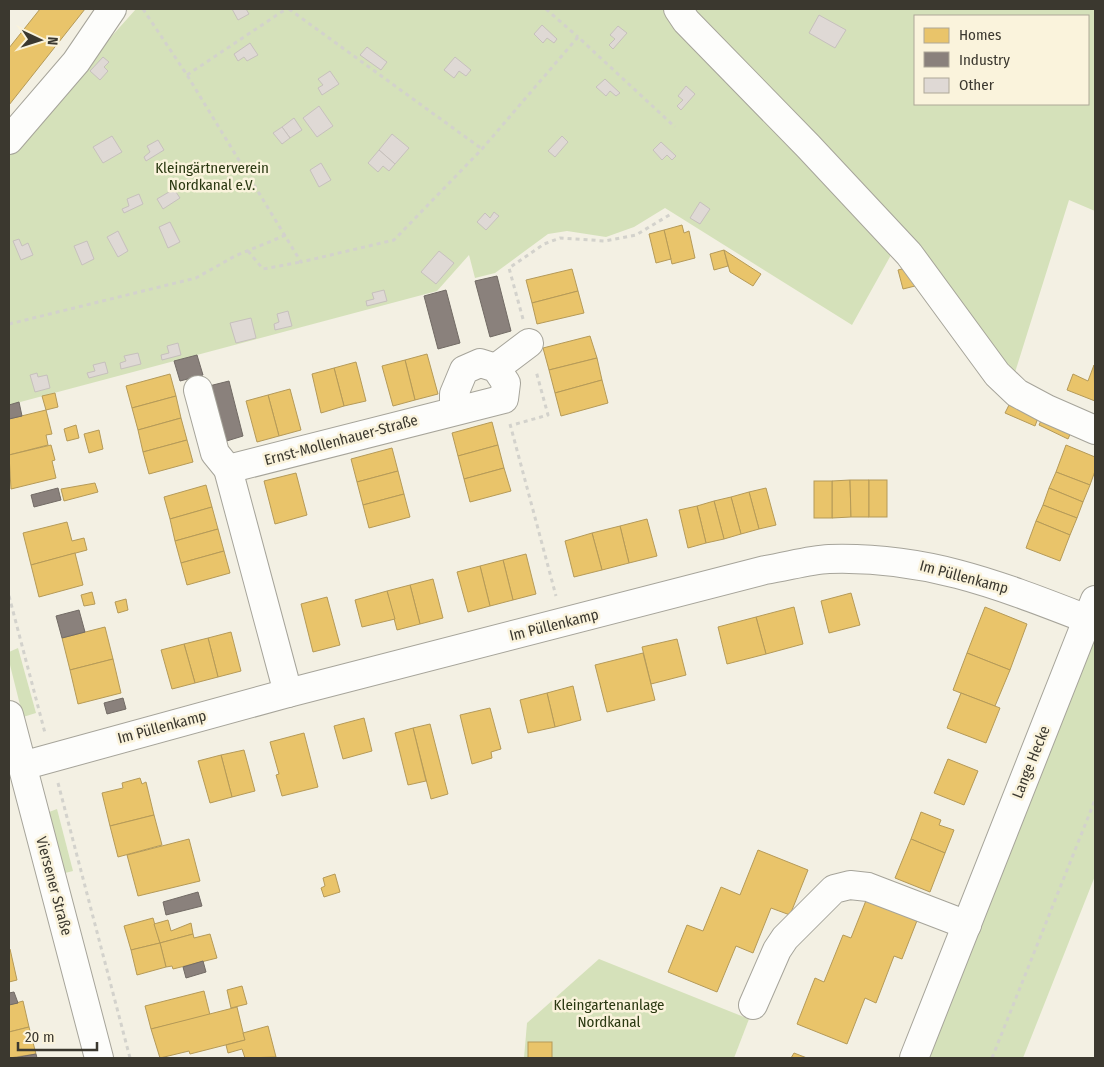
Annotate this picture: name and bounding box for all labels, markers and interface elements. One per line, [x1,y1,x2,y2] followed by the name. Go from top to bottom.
[15,15,65,65] north arrow
[914,15,1089,105] legend
[959,26,1001,44] text: Homes
[44,36,61,46] text: N
[959,51,1010,69] text: Industry
[959,76,995,94] text: Other
[155,159,269,194] park label: Kleingärtnerverein Nordkanal e.V.
[262,411,420,469] street label: Ernst-Mollenhauer-Straße
[918,557,1010,597] street label: Im Püllenkamp
[508,605,600,645] street label: Im Püllenkamp
[116,707,208,747] street label: Im Püllenkamp
[1008,723,1054,801] street label: Lange Hecke
[32,835,76,937] street label: Viersener Straße
[554,996,664,1031] park label: Kleingartenanlage Nordkanal
[18,1020,96,1052] scale bar
[25,1028,55,1046] text: 20 m

